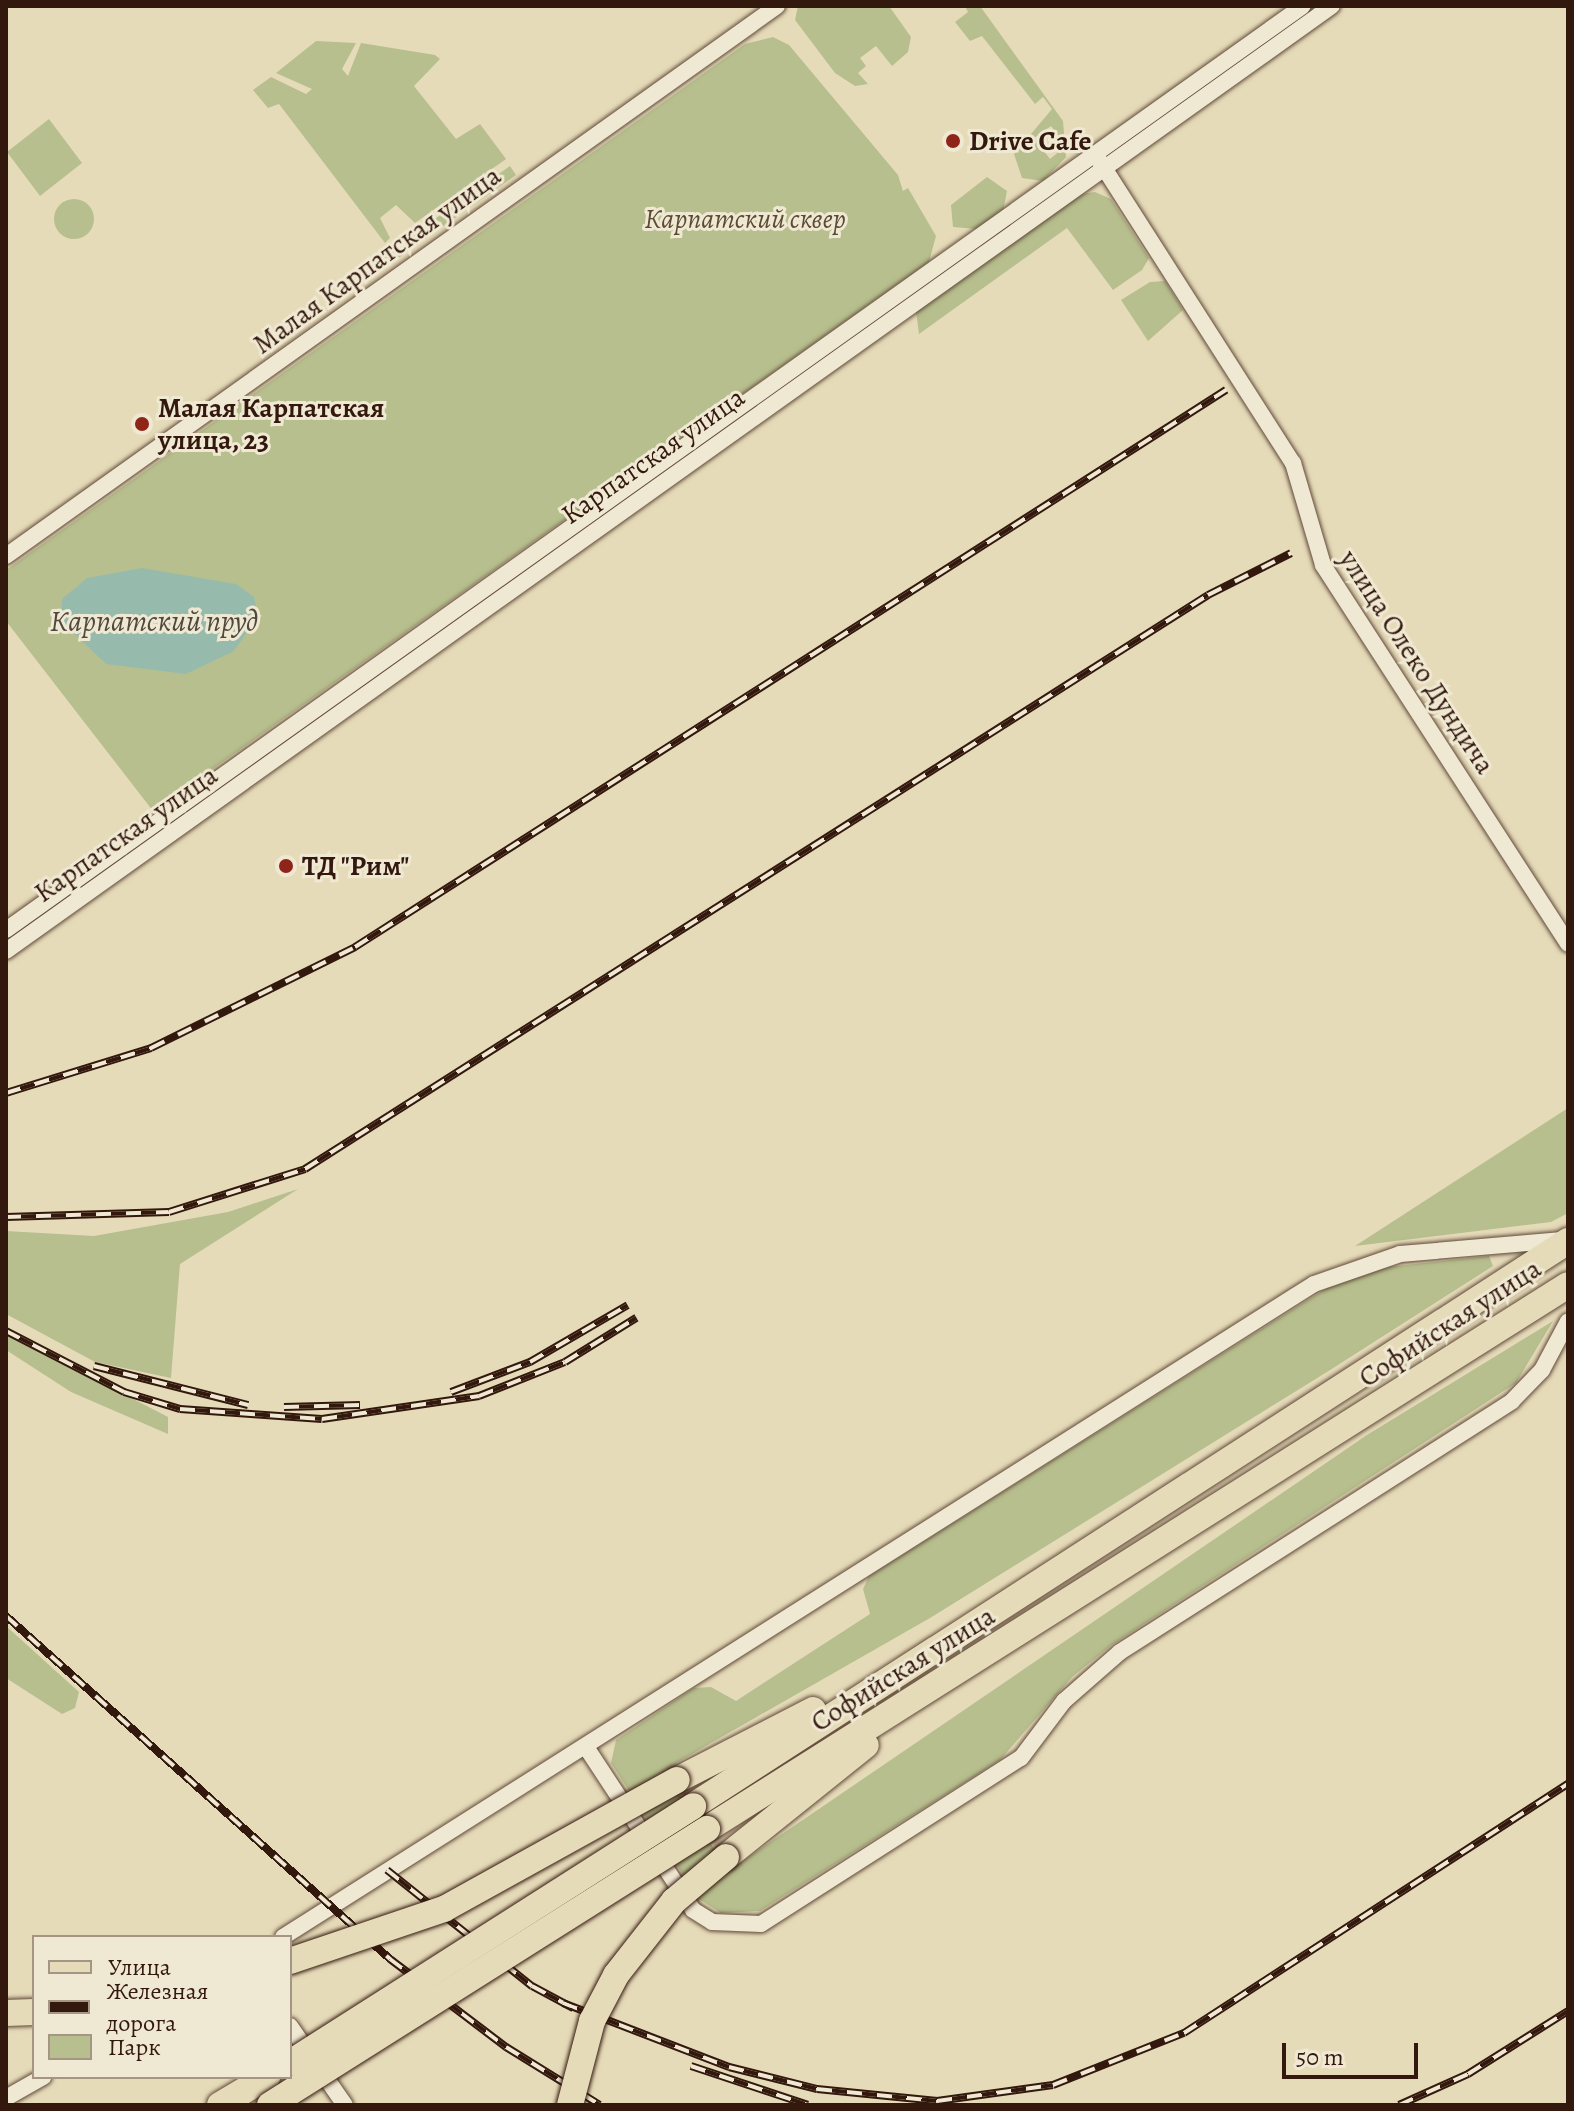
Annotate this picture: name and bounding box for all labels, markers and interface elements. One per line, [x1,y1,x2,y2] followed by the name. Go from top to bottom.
[969,124,1091,158] place label: Drive Cafe
[944,132,962,150] marker: Drive Cafe
[246,159,508,361] street label: Малая Карпатская улица
[644,202,846,236] park label: Карпатский сквер
[555,380,751,532] street label: Карпатская улица
[158,391,384,457] place label: Малая Карпатская улица, 23
[133,415,151,433] marker: Малая Карпатская улица, 23
[1332,544,1502,780] street label: улица Олеко Дундича
[50,603,258,639] water label: Карпатский пруд
[28,758,224,910] street label: Карпатская улица
[302,849,410,883] place label: ТД "Рим"
[277,857,295,875] marker: ТД "Рим"
[1353,1252,1547,1394] street label: Софийская улица
[805,1599,1001,1739] street label: Софийская улица
[32,1935,292,2079] legend
[108,1951,171,1983] text: Улица
[106,1975,208,2039] text: Железная дорога
[1286,2027,1422,2077] scale bar
[108,2031,161,2063] text: Парк
[1296,2041,1344,2073] text: 50 m

